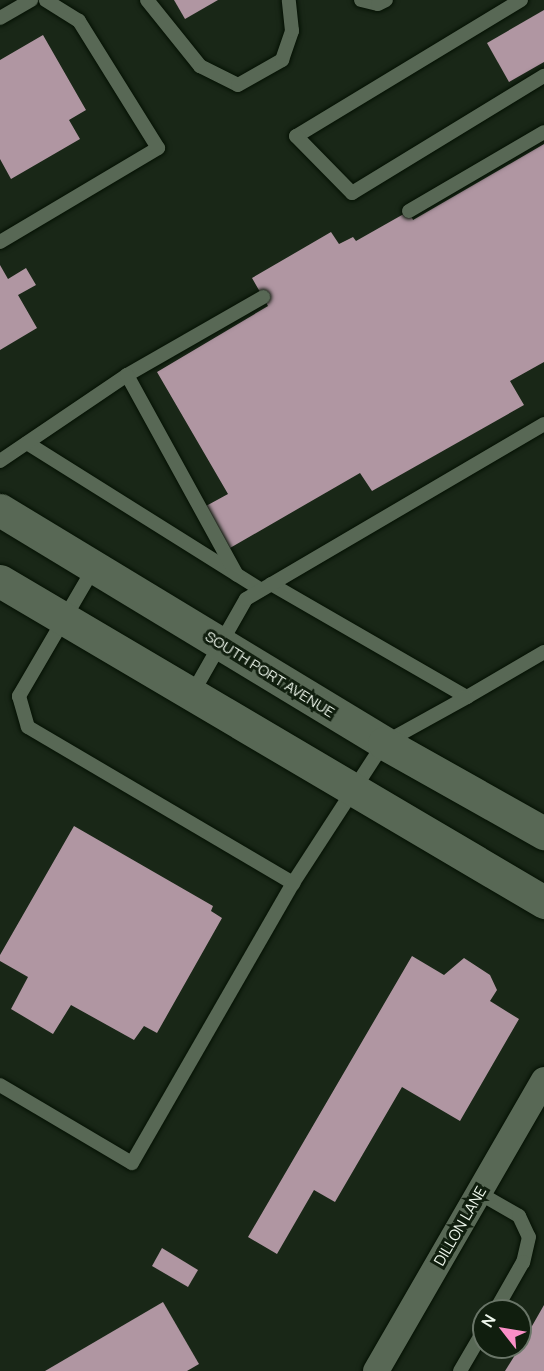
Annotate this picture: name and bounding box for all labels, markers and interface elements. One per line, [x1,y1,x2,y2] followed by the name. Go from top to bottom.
[202,627,338,721] street label: SOUTH PORT AVENUE
[430,1183,490,1269] street label: DILLON LANE
[472,1299,532,1359] north arrow
[476,1310,501,1331] text: N

